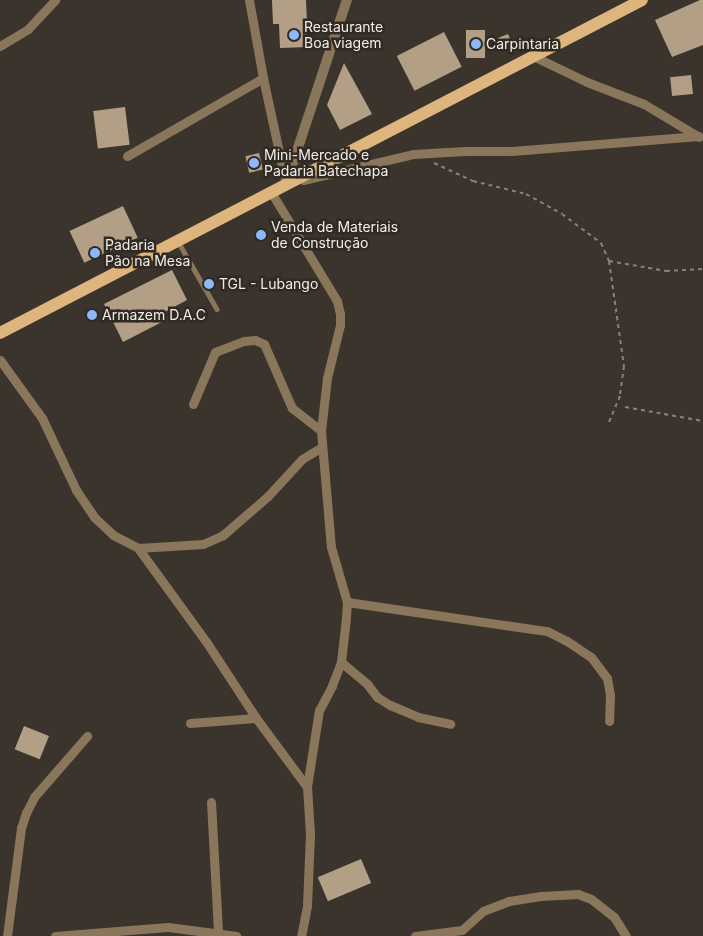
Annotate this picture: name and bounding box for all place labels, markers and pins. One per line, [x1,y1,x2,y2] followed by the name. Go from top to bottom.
[304,19,383,52] place label: Restaurante Boa viagem
[288,29,300,41] marker: Restaurante Boa viagem
[486,36,559,52] place label: Carpintaria
[470,38,482,50] marker: Carpintaria
[264,147,388,180] place label: Mini-Mercado e Padaria Batechapa
[248,157,260,169] marker: Mini-Mercado e Padaria Batechapa
[271,219,398,252] place label: Venda de Materiais de Construção
[255,229,267,241] marker: Venda de Materiais de Construção
[105,237,190,270] place label: Padaria Pão na Mesa
[89,247,101,259] marker: Padaria Pão na Mesa
[219,276,318,292] place label: TGL - Lubango
[203,278,215,290] marker: TGL - Lubango
[102,307,206,323] place label: Armazem D.A.C
[86,309,98,321] marker: Armazem D.A.C

